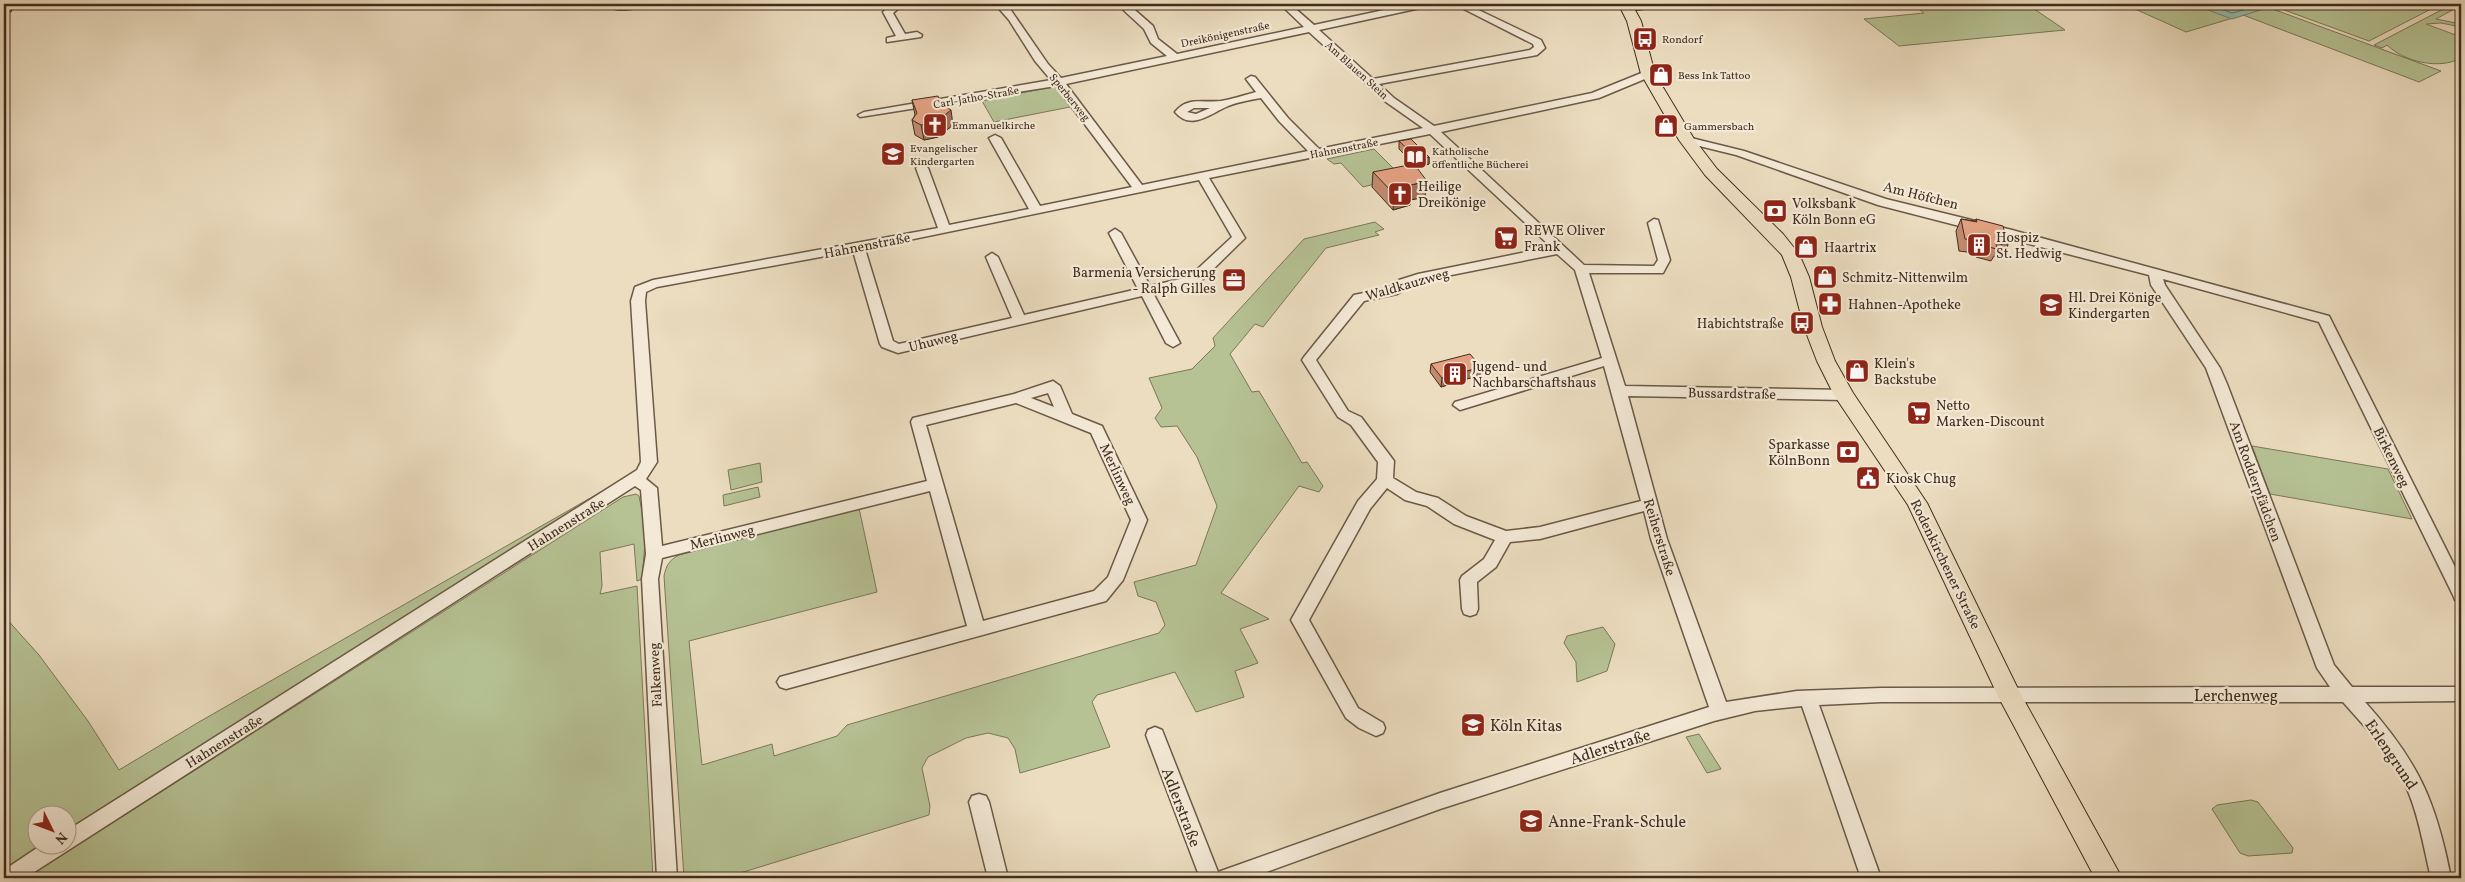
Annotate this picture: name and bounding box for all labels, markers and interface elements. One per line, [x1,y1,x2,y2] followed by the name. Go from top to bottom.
[1179,19,1271,52] street label: Dreikönigenstraße
[1632,26,1658,52] bus stop icon: Rondorf
[1662,33,1703,48] place label: Rondorf
[1321,39,1391,104] street label: Am Blauen Stein
[1648,62,1674,88] shop icon: Bess Ink Tattoo
[1678,69,1750,84] place label: Bess Ink Tattoo
[1045,71,1093,125] street label: Sperberweg
[932,84,1020,113] street label: Carl-Jatho-Straße
[922,112,948,138] church icon: Emmanuelkirche
[1653,113,1679,139] shop icon: Gammersbach
[952,119,1035,134] place label: Emmanuelkirche
[1684,120,1755,135] place label: Gammersbach
[1309,136,1380,163] street label: Hahnenstraße
[880,141,906,167] school or university icon: Evangelischer Kindergarten
[910,142,978,170] place label: Evangelischer Kindergarten
[1402,144,1428,170] library icon: Katholische öffentliche Bücherei
[1432,145,1529,173] place label: Katholische öffentliche Bücherei
[1418,178,1487,213] place label: Heilige Dreikönige
[1881,178,1960,215] street label: Am Höfchen
[1387,181,1413,207] church icon: Heilige Dreikönige
[1792,195,1876,230] place label: Volksbank Köln Bonn eG
[1762,198,1788,224] bank icon: Volksbank Köln Bonn eG
[1524,222,1605,257] place label: REWE Oliver Frank
[1493,225,1519,251] supermarket icon: REWE Oliver Frank
[822,229,913,264] street label: Hahnenstraße
[1996,229,2062,264] place label: Hospiz St. Hedwig
[1966,232,1992,258] building icon: Hospiz St. Hedwig
[1793,234,1819,260] shop icon: Haartrix
[1824,239,1877,258] place label: Haartrix
[1072,264,1216,299] place label: Barmenia Versicherung - Ralph Gilles
[1363,264,1451,306] street label: Waldkauzweg
[1812,264,1838,290] shop icon: Schmitz-Nittenwilm
[1221,267,1247,293] office icon: Barmenia Versicherung - Ralph Gilles
[1842,269,1968,288] place label: Schmitz-Nittenwilm
[2068,289,2162,324] place label: Hl. Drei Könige Kindergarten
[1817,291,1843,317] pharmacy icon: Hahnen-Apotheke
[2038,292,2064,318] school or university icon: Hl. Drei Könige Kindergarten
[1848,296,1961,315] place label: Hahnen-Apotheke
[1789,310,1815,336] bus stop icon: Habichtstraße
[1697,315,1784,334] place label: Habichtstraße
[907,327,960,358] street label: Uhuweg
[1874,355,1937,390] place label: Klein's Backstube
[1472,358,1596,393] place label: Jugend- und Nachbarschaftshaus
[1844,358,1870,384] shop icon: Klein's Backstube
[1442,361,1468,387] building icon: Jugend- und Nachbarschaftshaus
[1688,384,1777,405] street label: Bussardstraße
[1936,397,2045,432] place label: Netto Marken-Discount
[1906,400,1932,426] supermarket icon: Netto Marken-Discount
[2224,418,2285,545] street label: Am Rodderpfädchen
[2368,424,2413,491] street label: Birkenweg
[1768,436,1830,471] place label: Sparkasse KölnBonn
[1835,439,1861,465] bank icon: Sparkasse KölnBonn
[1094,441,1139,509] street label: Merlinweg
[1855,465,1881,491] public building icon: Kiosk Chug
[1886,470,1956,489] place label: Kiosk Chug
[524,494,609,557] street label: Hahnenstraße
[1638,497,1679,579] street label: Reiherstraße
[1905,497,1985,633] street label: Rodenkirchener Straße
[688,521,757,556] street label: Merlinweg
[645,642,668,708] street label: Falkenweg
[2194,686,2278,708] street label: Lerchenweg
[182,711,267,774] street label: Hahnenstraße
[1460,712,1486,738] school or university icon: Köln Kitas
[1490,716,1562,738] place label: Köln Kitas
[2359,716,2422,795] street label: Erlengrund
[1568,725,1654,771] street label: Adlerstraße
[1155,765,1205,851] street label: Adlerstraße
[28,804,78,854] north arrow
[1518,808,1544,834] school or university icon: Anne-Frank-Schule
[1548,812,1686,834] place label: Anne-Frank-Schule
[50,828,71,848] text: N

